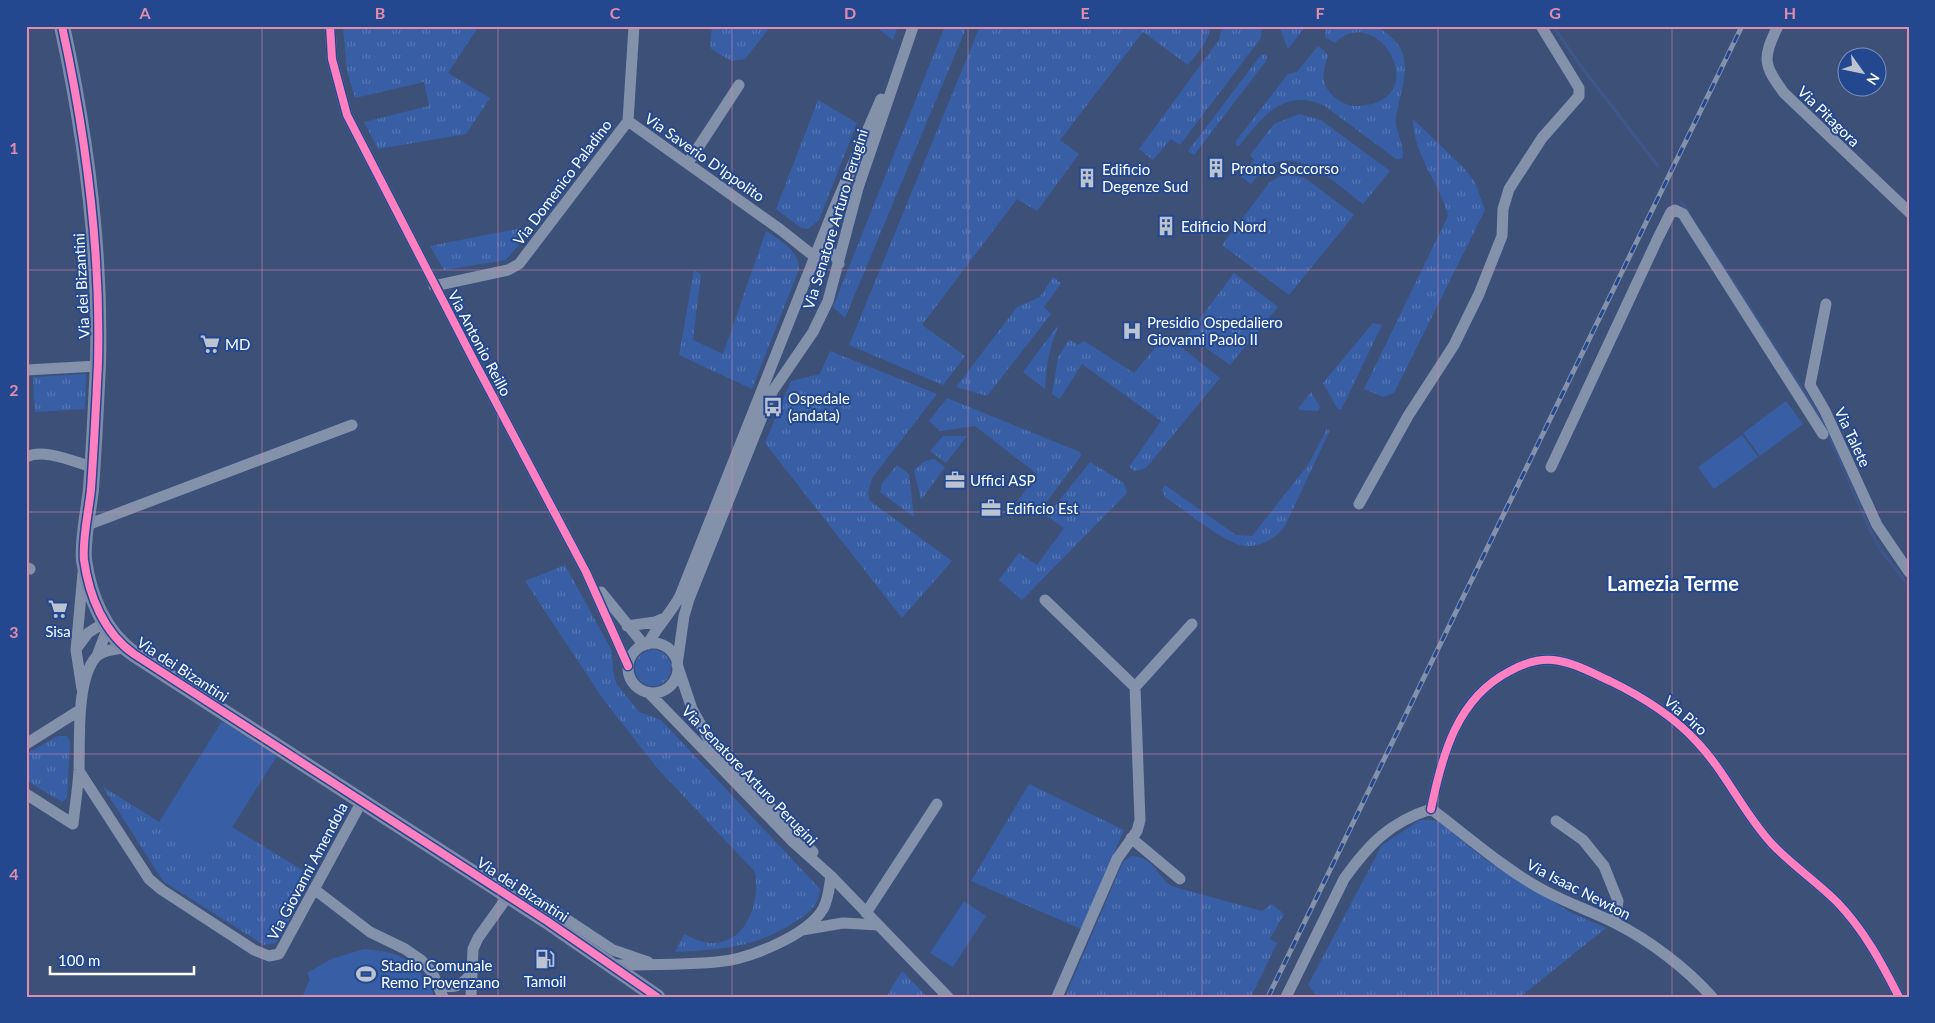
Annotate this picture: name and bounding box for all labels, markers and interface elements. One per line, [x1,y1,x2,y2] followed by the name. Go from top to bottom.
[138,3,151,22] text: A
[375,3,385,22] text: B
[610,3,621,22] text: C
[844,3,856,22] text: D
[1080,3,1090,22] text: E
[1315,3,1325,22] text: F
[1549,3,1561,22] text: G
[1784,3,1796,22] text: H
[1838,48,1888,98] north arrow
[1863,70,1883,89] text: N
[1794,82,1864,150] street label: Via Pitagora
[642,109,768,205] street label: Via Saverio D'Ippolito
[509,116,615,248] street label: Via Domenico Paladino
[799,127,871,311] street label: Via Senatore Arturo Perugini
[9,138,19,157] text: 1
[1205,157,1227,179] building icon: Pronto Soccorso
[1231,159,1339,177] place label: Pronto Soccorso
[1102,160,1188,195] place label: Edificio Degenze Sud
[1076,167,1098,189] building icon: Edificio Degenze Sud
[1155,215,1177,237] building icon: Edificio Nord
[1181,217,1266,235] place label: Edificio Nord
[69,233,93,339] street label: Via dei Bizantini
[445,287,515,399] street label: Via Antonio Reillo
[1147,313,1283,348] place label: Presidio Ospedaliero Giovanni Paolo II
[1121,320,1143,342] hospital icon: Presidio Ospedaliero Giovanni Paolo II
[199,333,221,355] supermarket icon: MD
[225,335,250,353] place label: MD
[9,380,19,399] text: 2
[788,389,850,424] place label: Ospedale (andata)
[762,396,784,418] bus stop icon: Ospedale (andata)
[1831,404,1875,470] street label: Via Talete
[944,469,966,491] office icon: Uffici ASP
[970,471,1036,489] place label: Uffici ASP
[980,497,1002,519] office icon: Edificio Est
[1006,499,1079,517] place label: Edificio Est
[1607,571,1739,595] district label: Lamezia Terme
[47,598,69,620] supermarket icon: Sisa
[9,622,19,641] text: 3
[45,622,71,640] place label: Sisa
[134,633,232,705] street label: Via dei Bizantini
[1661,691,1711,739] street label: Via Piro
[678,701,822,849] street label: Via Senatore Arturo Perugini
[263,799,351,943] street label: Via Giovanni Amendola
[474,853,572,925] street label: Via dei Bizantini
[1524,855,1634,923] street label: Via Isaac Newton
[9,864,19,883] text: 4
[50,943,194,975] scale bar
[534,948,556,970] fuel station icon: Tamoil
[58,951,100,969] text: 100 m
[381,956,500,991] place label: Stadio Comunale Remo Provenzano
[355,963,377,985] sports icon: Stadio Comunale Remo Provenzano
[524,972,566,990] place label: Tamoil

